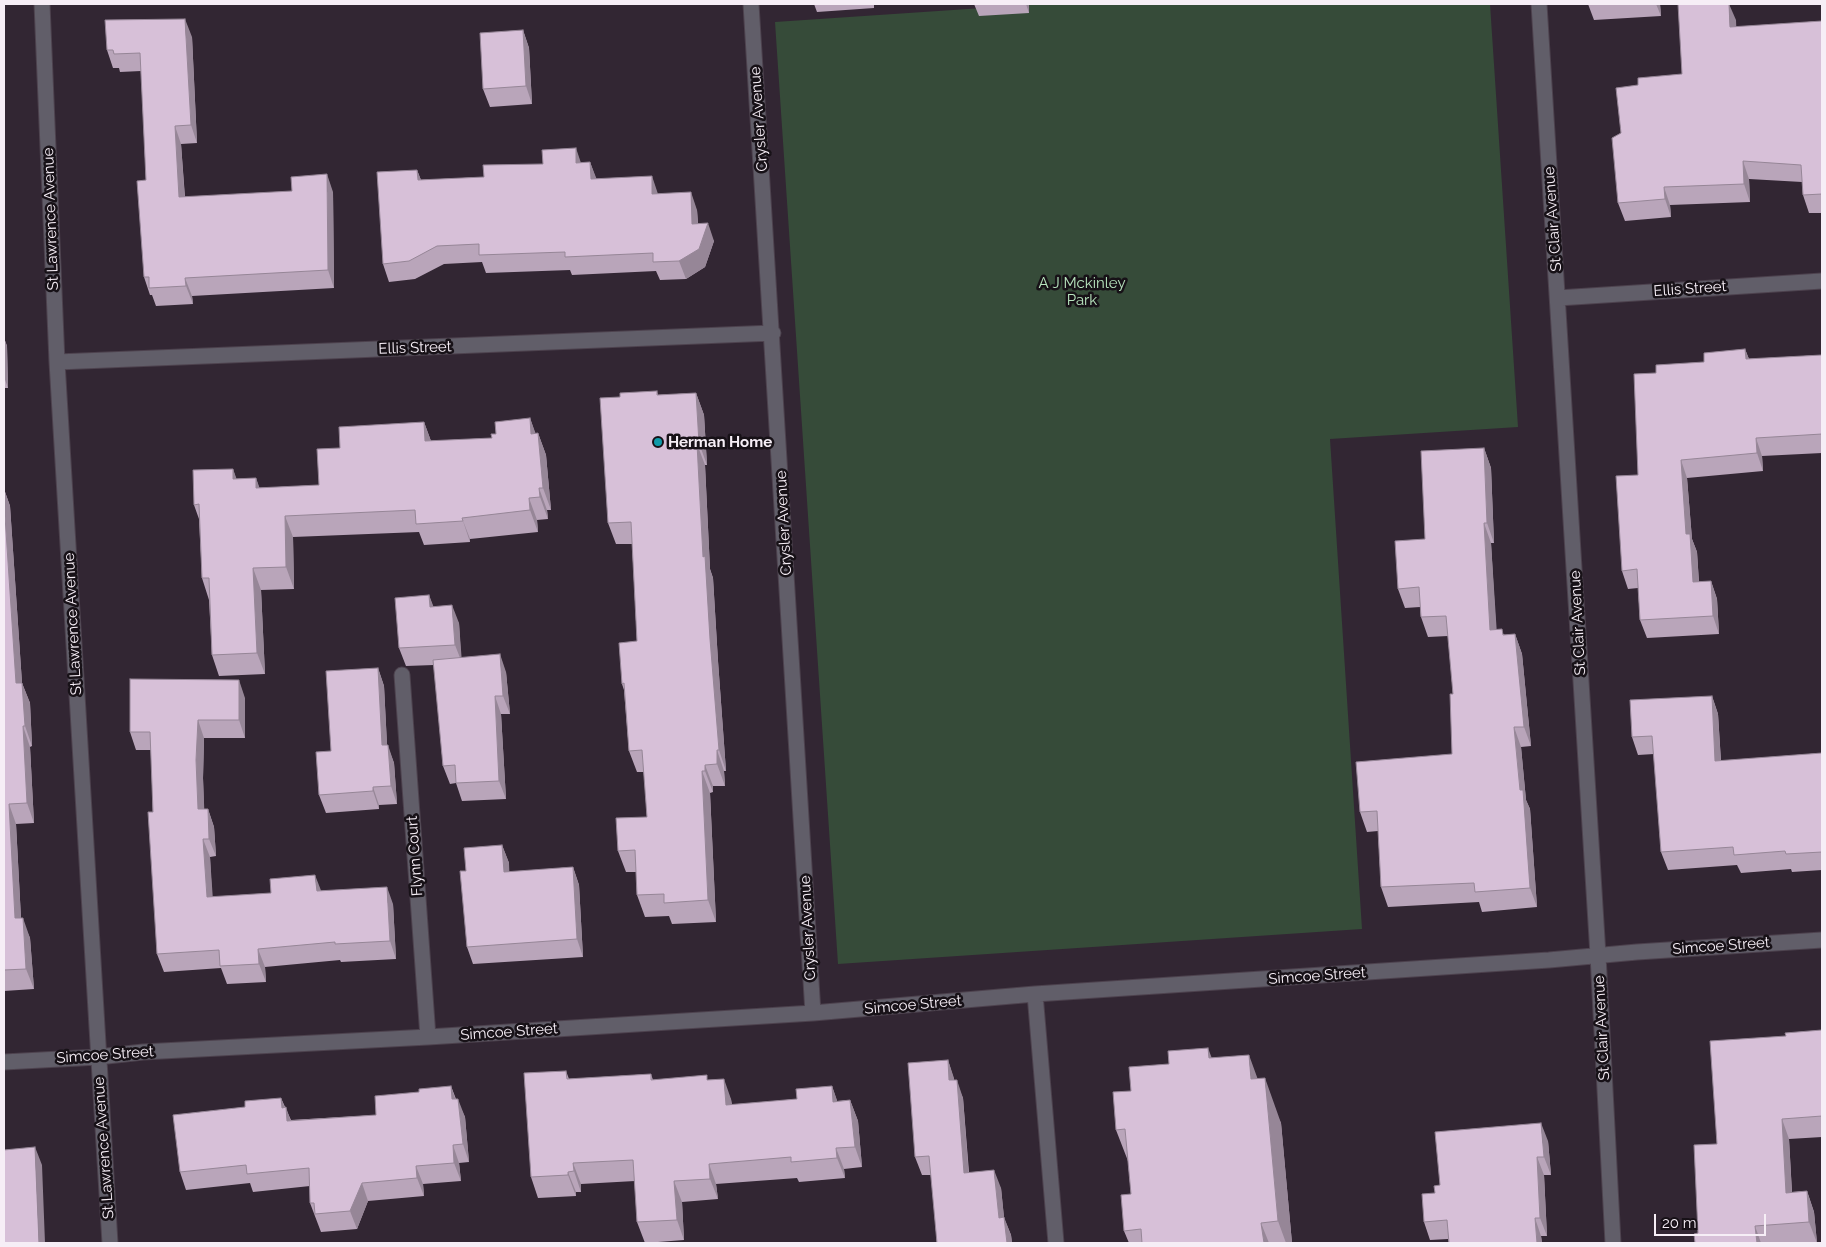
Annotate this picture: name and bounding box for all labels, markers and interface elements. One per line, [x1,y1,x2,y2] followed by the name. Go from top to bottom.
[746,66,772,172] street label: Crysler Avenue
[40,147,62,291] street label: St Lawrence Avenue
[1540,166,1566,272] street label: St Clair Avenue
[1038,274,1126,309] park label: A J Mckinley Park
[1653,277,1727,301] street label: Ellis Street
[378,338,452,358] street label: Ellis Street
[668,433,772,451] place label: Herman Home
[652,436,664,448] marker: Herman Home
[772,470,796,576] street label: Crysler Avenue
[60,552,86,696] street label: St Lawrence Avenue
[1566,570,1590,676] street label: St Clair Avenue
[403,815,427,897] street label: Flynn Court
[796,875,820,981] street label: Crysler Avenue
[1672,934,1770,958] street label: Simcoe Street
[1268,964,1366,988] street label: Simcoe Street
[1590,975,1614,1081] street label: St Clair Avenue
[864,992,962,1018] street label: Simcoe Street
[460,1020,558,1044] street label: Simcoe Street
[56,1043,154,1067] street label: Simcoe Street
[90,1076,118,1220] street label: St Lawrence Avenue
[1656,1204,1768,1236] scale bar
[1662,1214,1697,1232] text: 20 m

